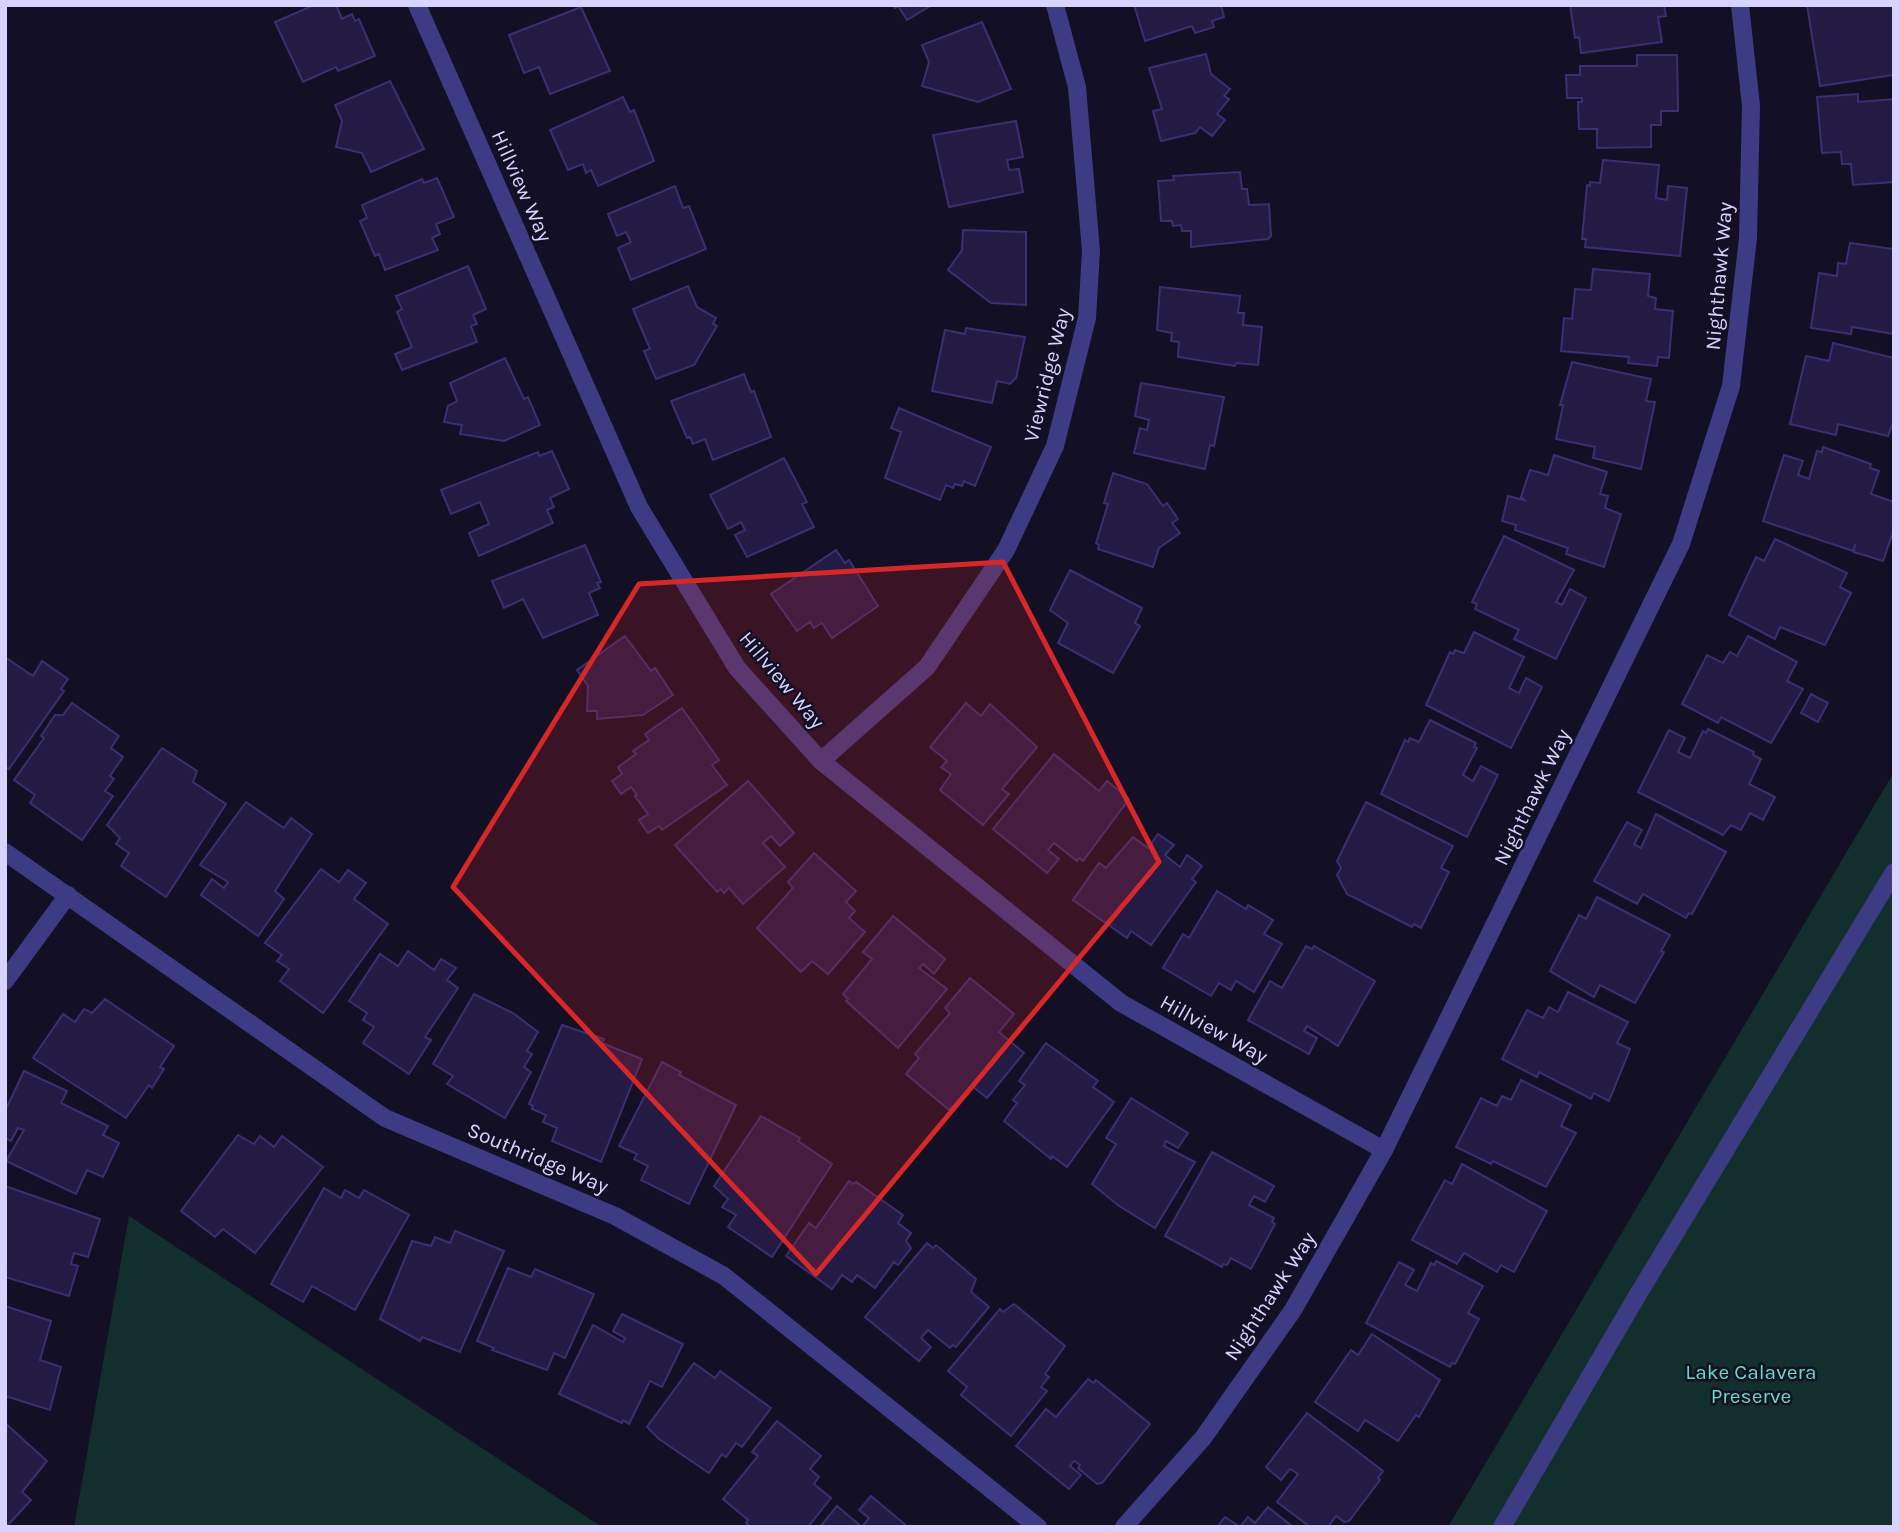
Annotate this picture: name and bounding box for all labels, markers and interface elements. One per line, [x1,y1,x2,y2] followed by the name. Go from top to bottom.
[487,127,557,246] street label: Hillview Way
[1701,201,1737,351] street label: Nighthawk Way
[1019,305,1075,445] street label: Viewridge Way
[734,627,830,734] street label: Hillview Way
[1489,725,1575,869] street label: Nighthawk Way
[1156,990,1272,1069] street label: Hillview Way
[464,1117,612,1199] street label: Southridge Way
[1219,1227,1321,1365] street label: Nighthawk Way
[1685,1360,1817,1408] park label: Lake Calavera Preserve

